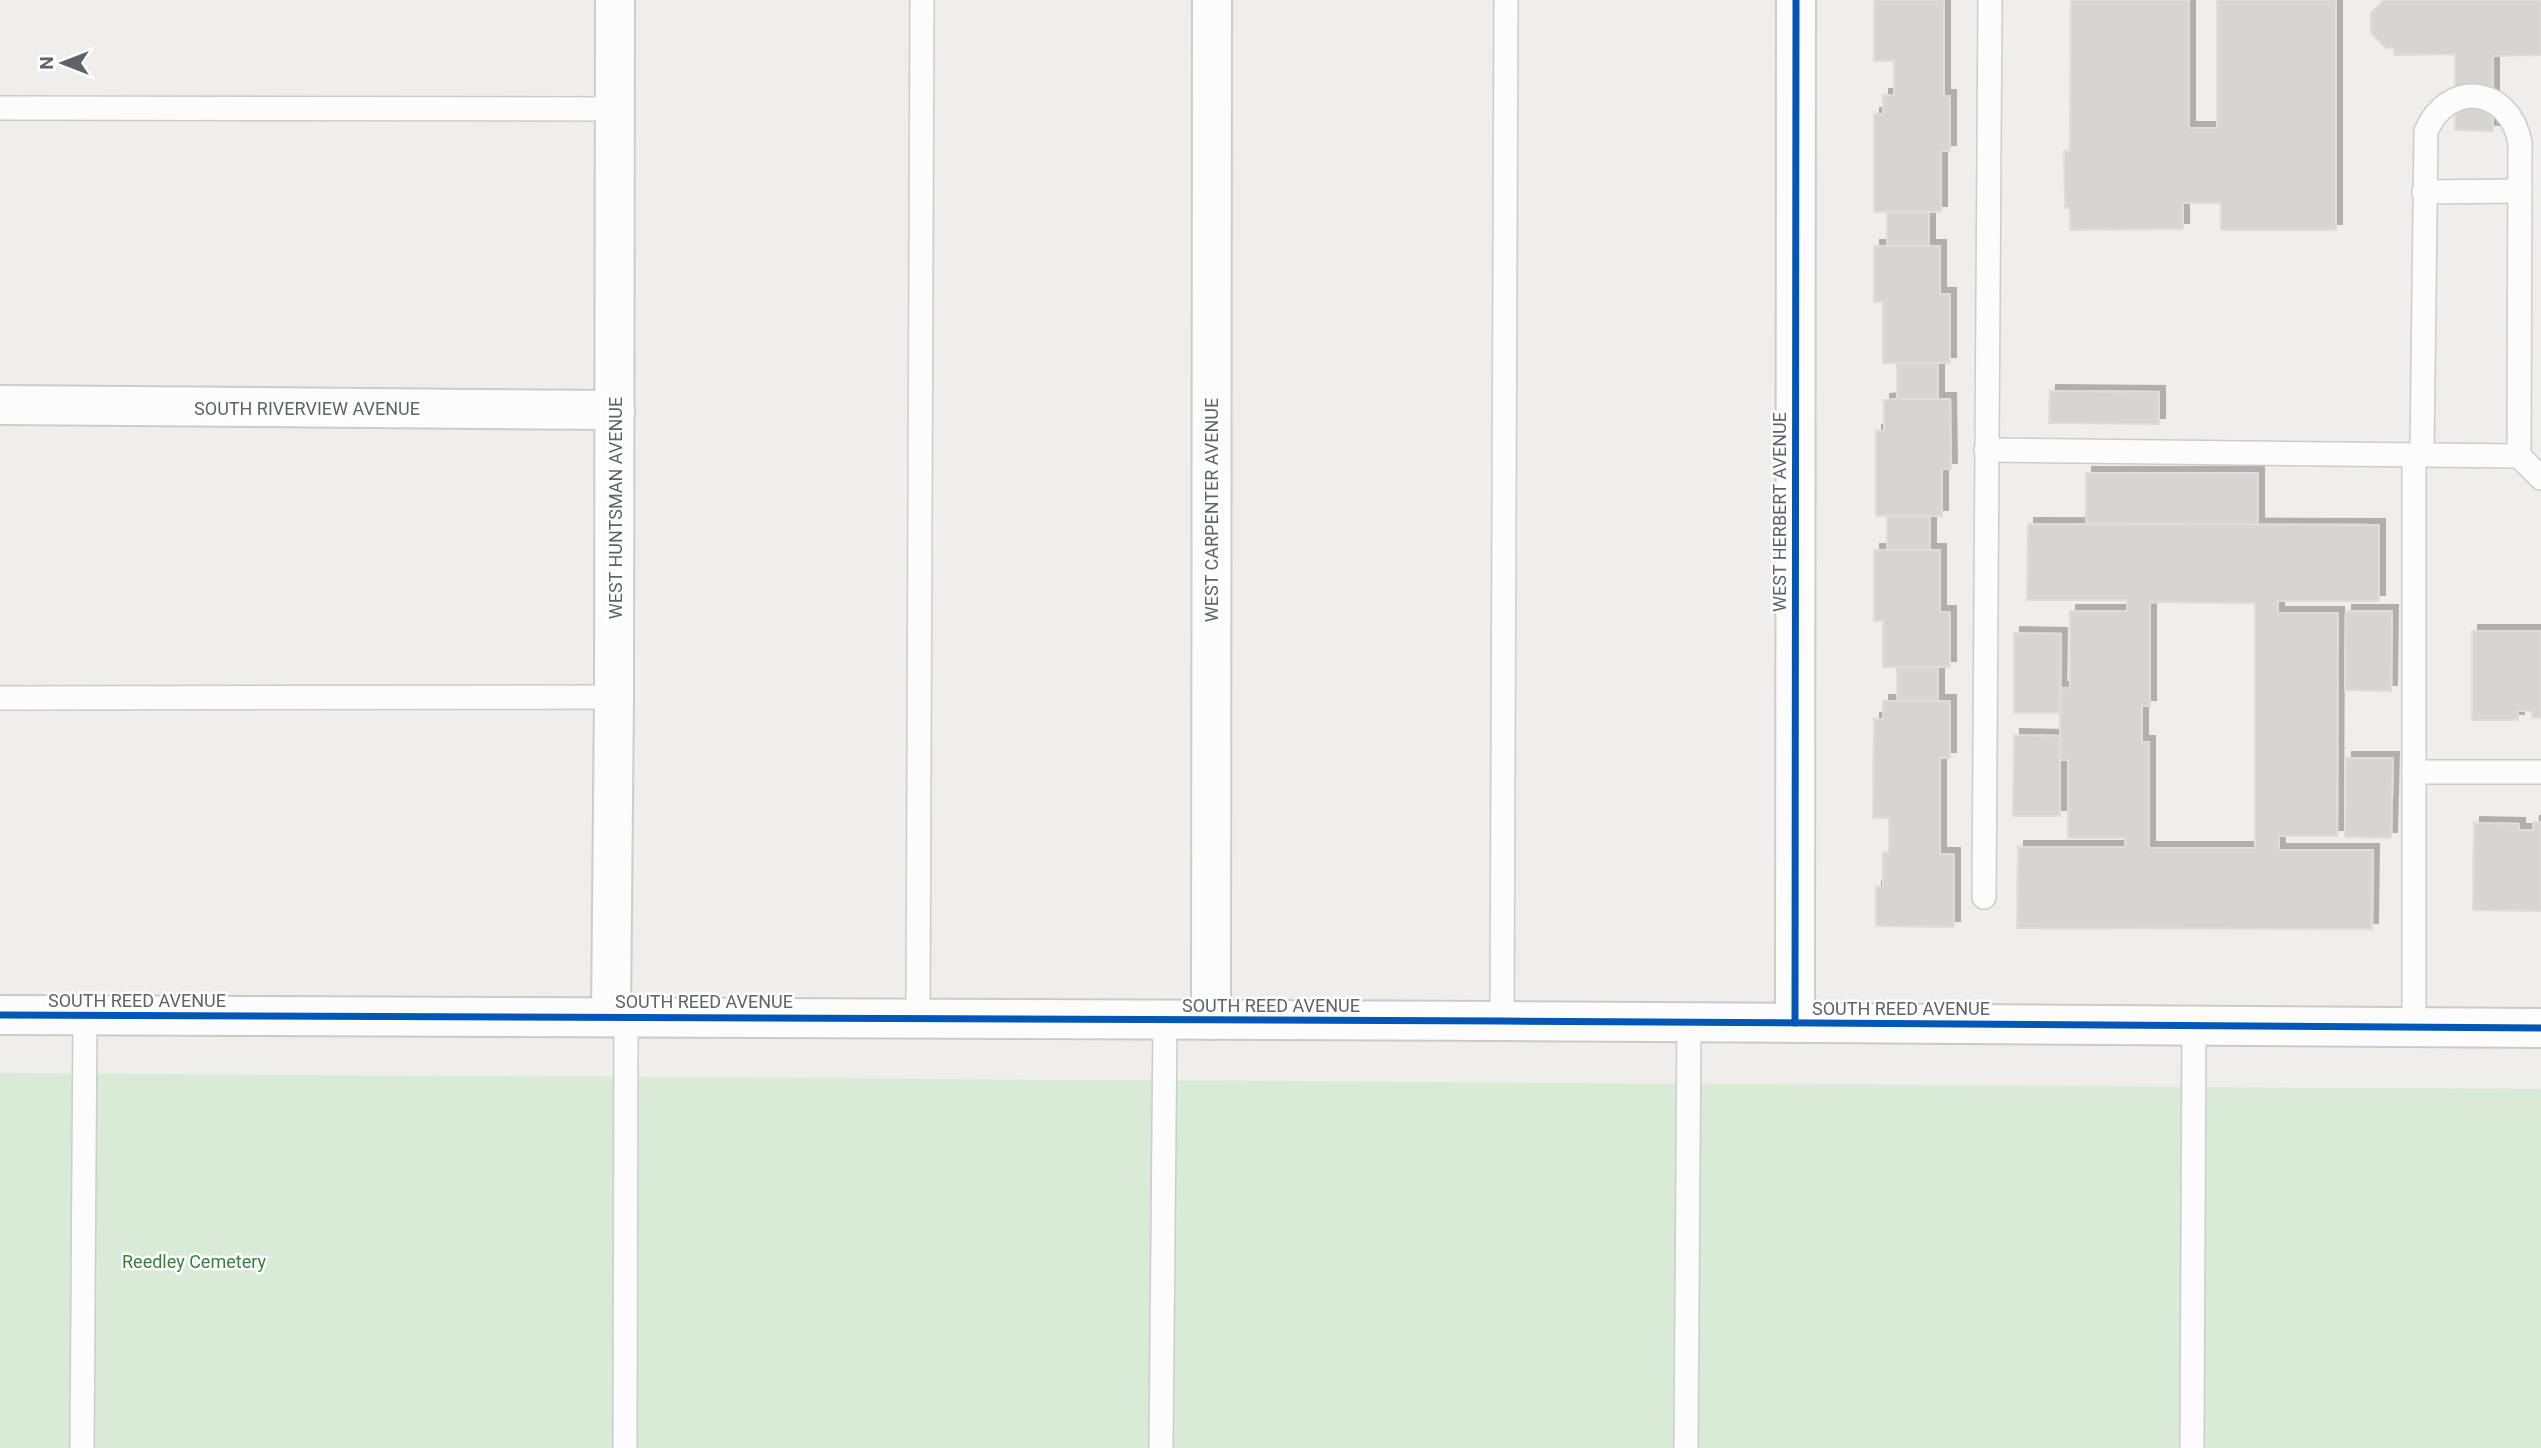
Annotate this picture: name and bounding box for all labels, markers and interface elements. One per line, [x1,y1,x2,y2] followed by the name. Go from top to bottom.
[28,28,98,98] north arrow
[35,56,58,70] text: N
[605,397,626,619] street label: WEST HUNTSMAN AVENUE
[194,398,420,419] street label: SOUTH RIVERVIEW AVENUE
[1201,398,1222,622] street label: WEST CARPENTER AVENUE
[1769,412,1790,612] street label: WEST HERBERT AVENUE
[48,990,226,1011] street label: SOUTH REED AVENUE
[615,991,793,1012] street label: SOUTH REED AVENUE
[1182,995,1360,1016] street label: SOUTH REED AVENUE
[1812,998,1990,1019] street label: SOUTH REED AVENUE
[122,1251,266,1272] park label: Reedley Cemetery

